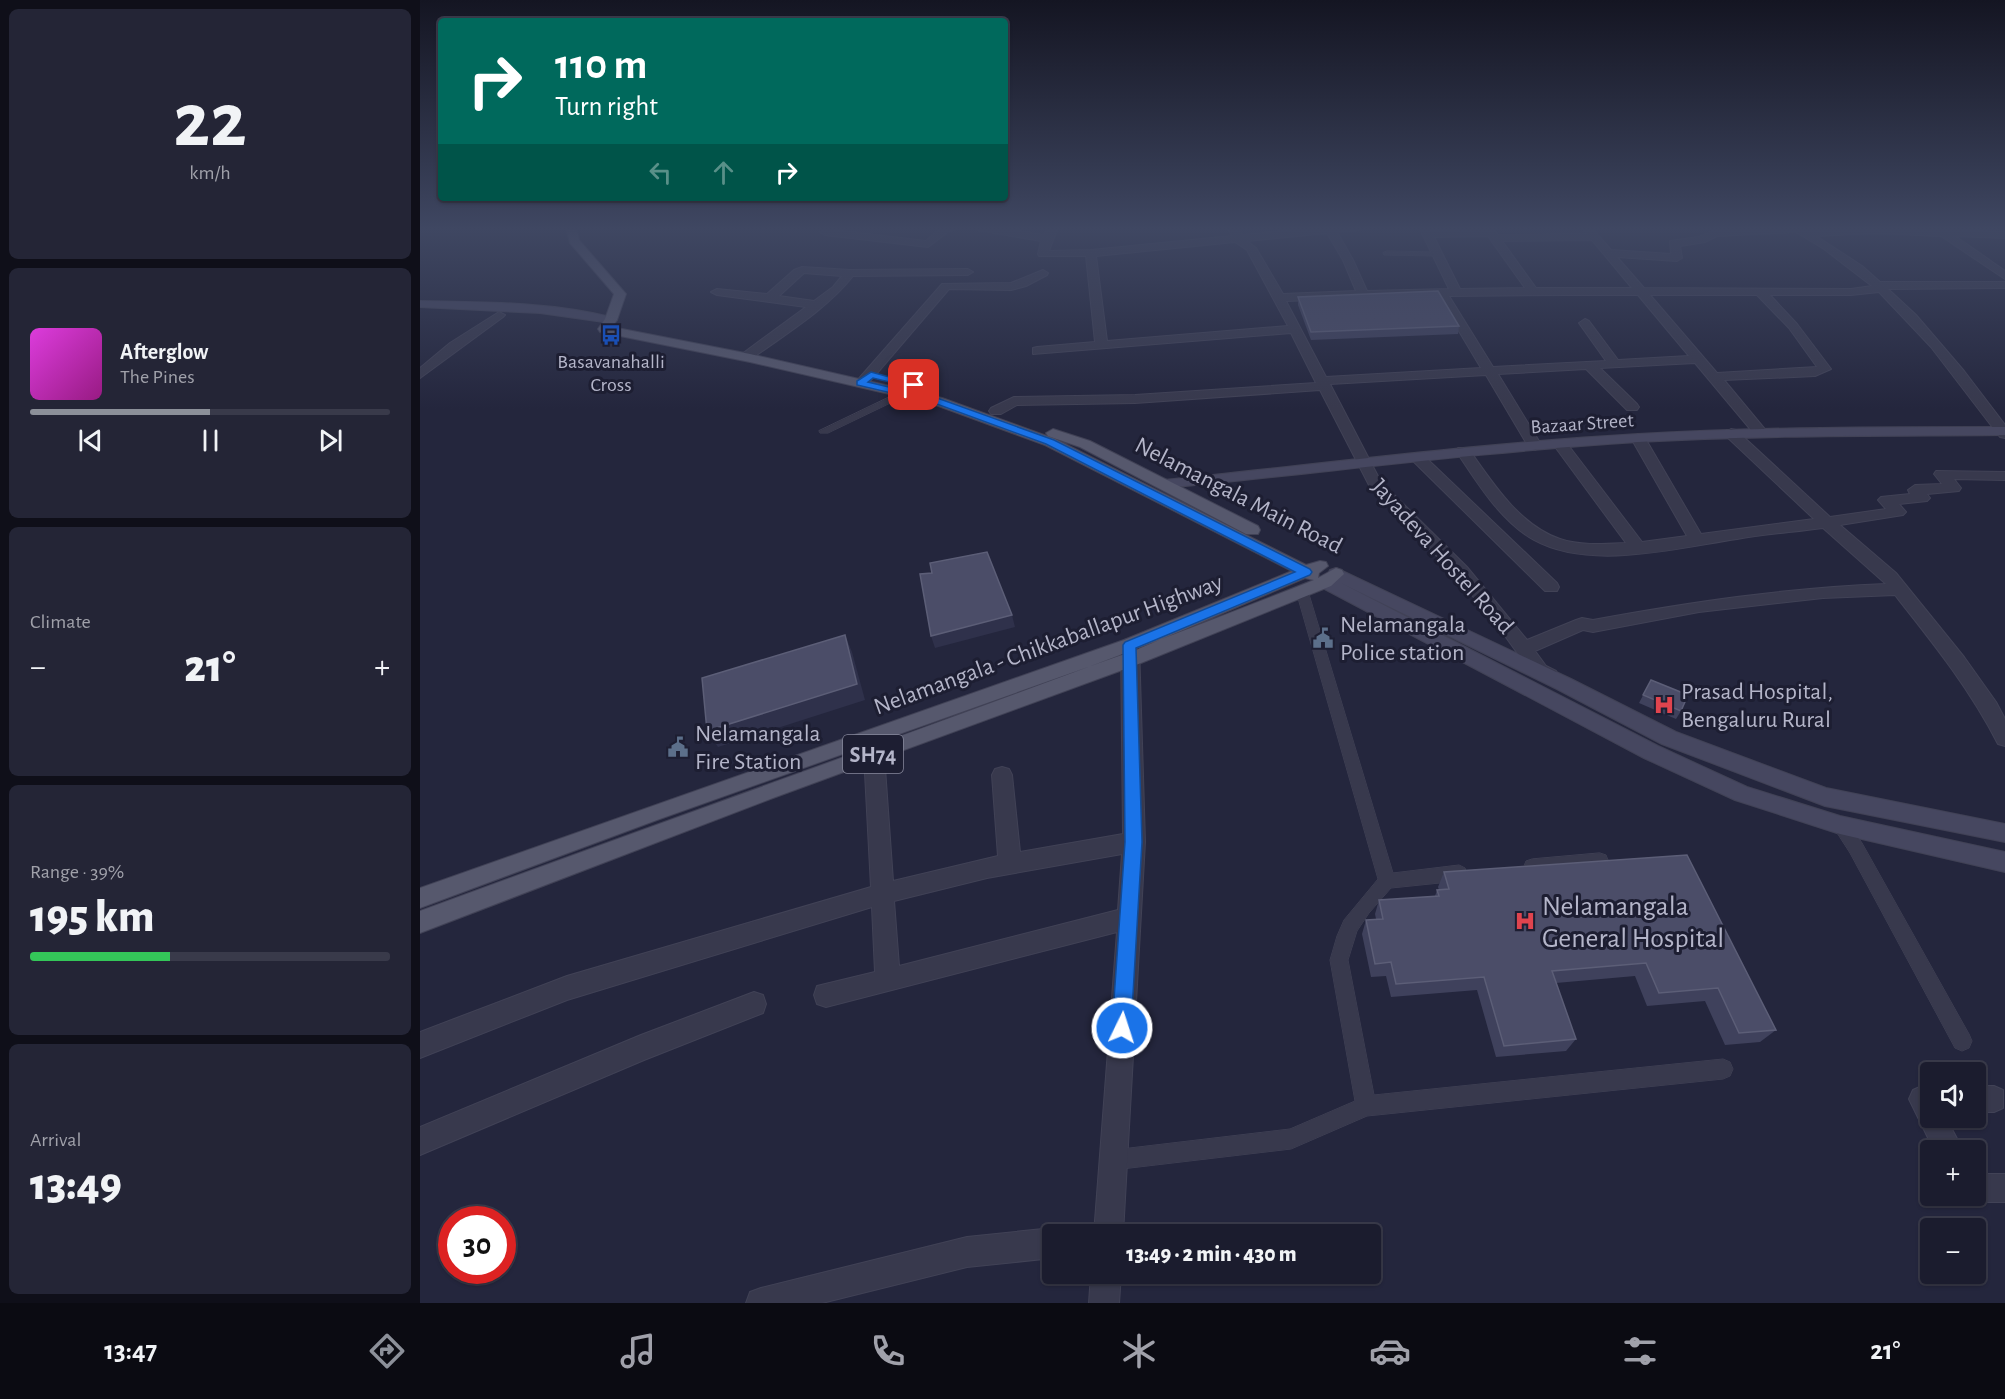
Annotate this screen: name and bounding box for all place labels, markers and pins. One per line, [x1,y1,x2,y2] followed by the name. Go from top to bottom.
[599,323,623,347] bus stop icon: Basavanahalli Cross
[557,352,665,395] place label: Basavanahalli Cross
[888,359,939,410] pin
[1340,613,1466,665] place label: Nelamangala Police station
[1311,626,1335,650] public building icon: Nelamangala Police station
[1681,680,1833,732] place label: Prasad Hospital, Bengaluru Rural
[1652,693,1676,717] hospital icon: Prasad Hospital, Bengaluru Rural
[695,722,821,774] place label: Nelamangala Fire Station
[666,735,690,759] public building icon: Nelamangala Fire Station
[1542,893,1724,953] place label: Nelamangala General Hospital
[1513,909,1537,933] hospital icon: Nelamangala General Hospital

